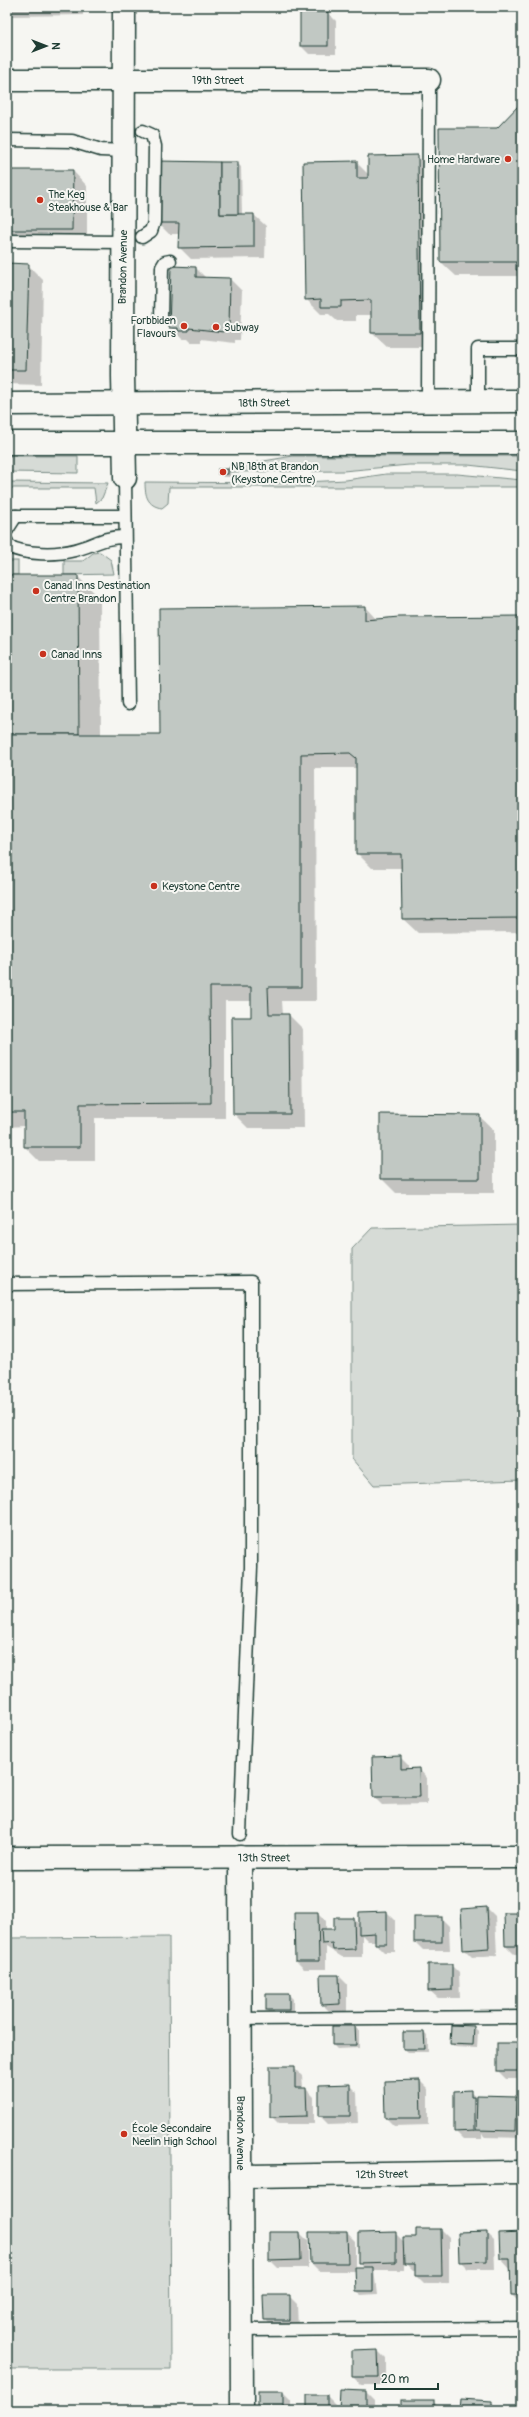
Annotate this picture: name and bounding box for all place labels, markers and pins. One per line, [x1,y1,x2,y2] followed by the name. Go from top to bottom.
[427,153,501,166] place label: Home Hardware
[503,154,513,164] marker: Home Hardware
[48,188,128,214] place label: The Keg Steakhouse & Bar
[35,195,45,205] marker: The Keg Steakhouse & Bar
[130,314,176,340] place label: Forbbiden Flavours
[179,321,189,331] marker: Forbbiden Flavours
[224,321,259,334] place label: Subway
[211,322,221,332] marker: Subway
[231,460,319,486] place label: NB 18th at Brandon (Keystone Centre)
[218,467,228,477] marker: NB 18th at Brandon (Keystone Centre)
[44,579,150,605] place label: Canad Inns Destination Centre Brandon
[31,586,41,596] marker: Canad Inns Destination Centre Brandon
[51,648,102,661] place label: Canad Inns
[38,649,48,659] marker: Canad Inns
[162,880,240,893] place label: Keystone Centre
[149,881,159,891] marker: Keystone Centre
[132,2122,217,2148] place label: École Secondaire Neelin High School
[119,2129,129,2139] marker: École Secondaire Neelin High School

